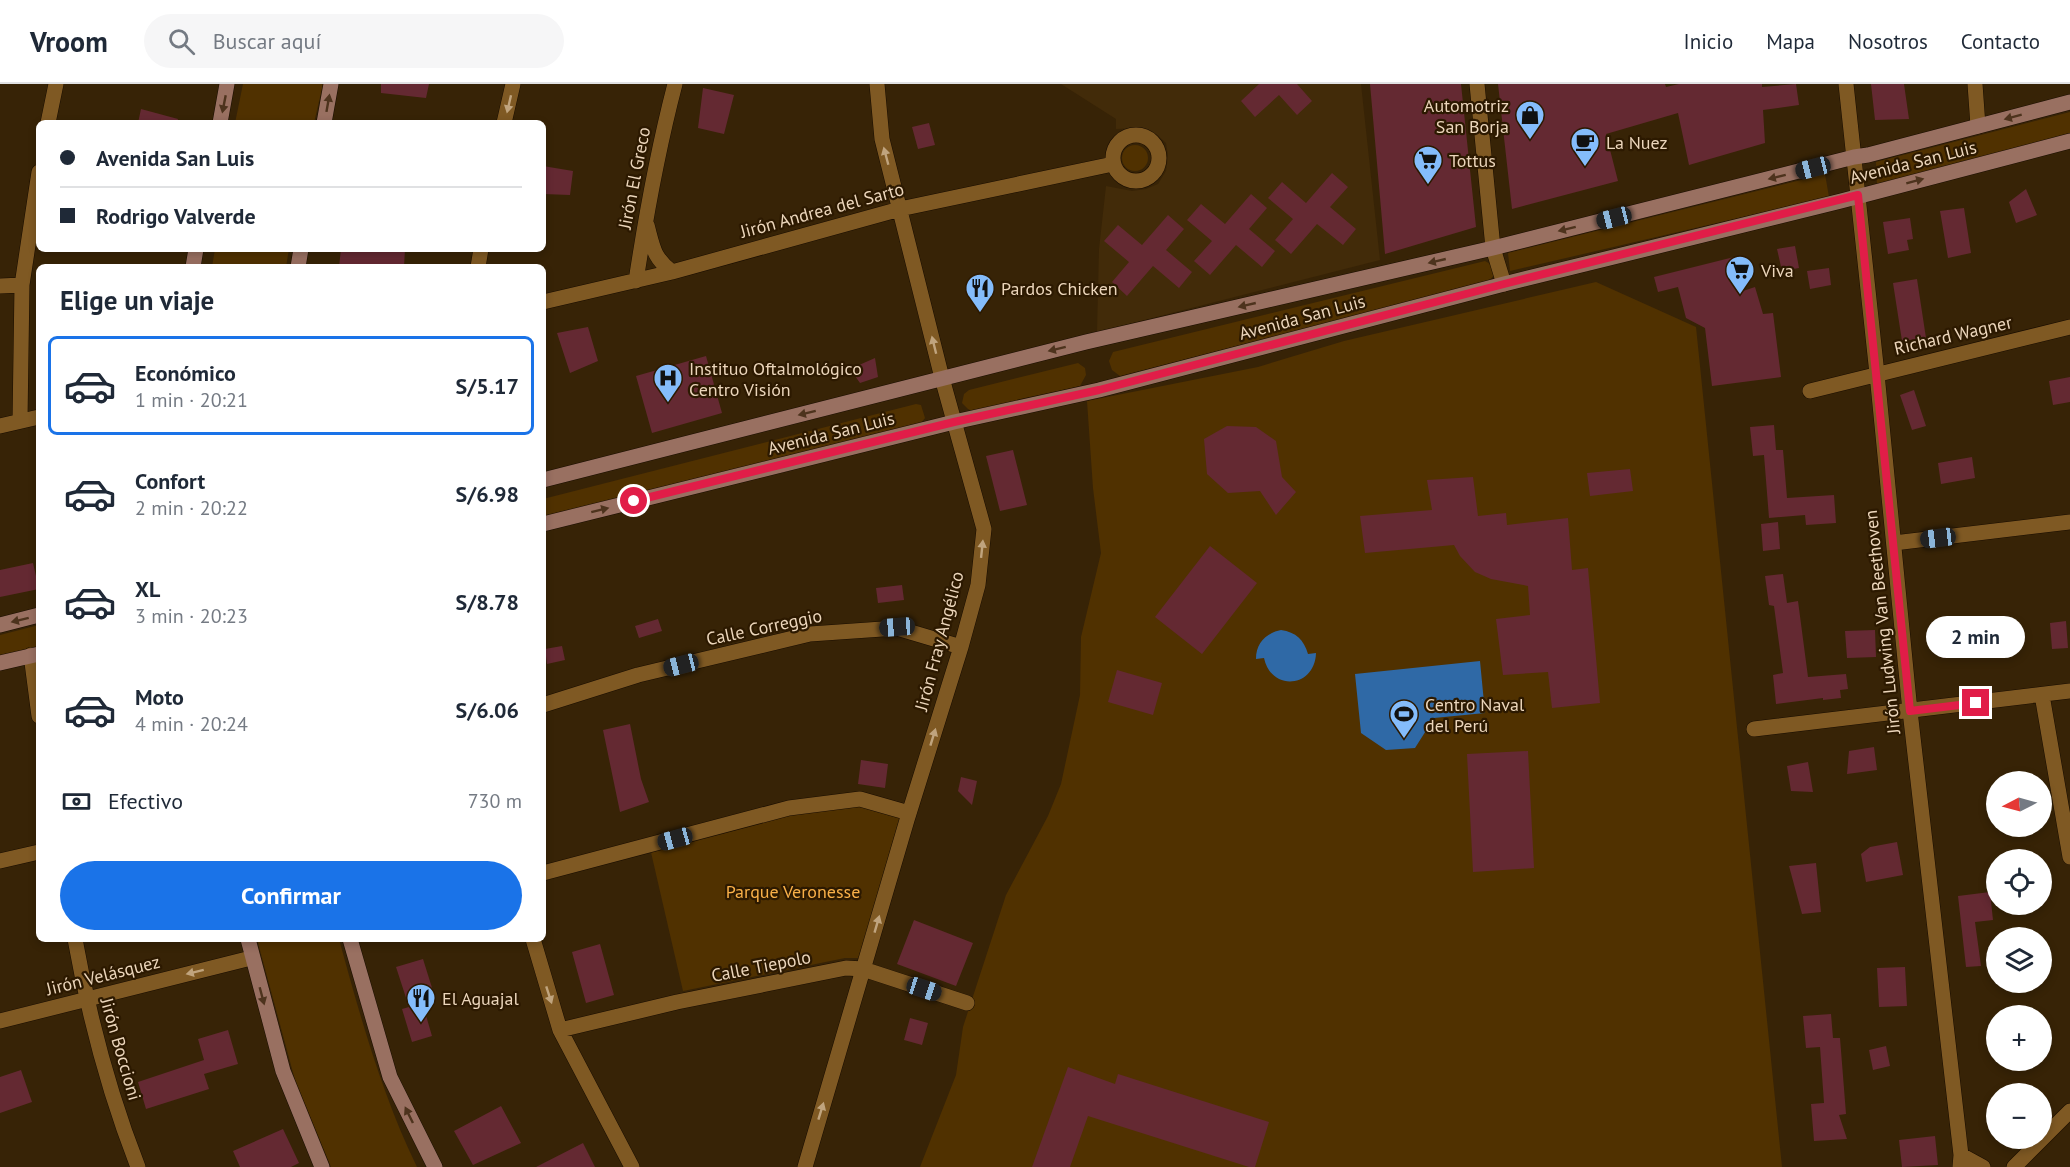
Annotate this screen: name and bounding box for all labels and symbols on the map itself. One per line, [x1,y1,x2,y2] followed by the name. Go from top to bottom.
[219,94,228,113] one-way arrow
[324,94,333,113] one-way arrow
[504,94,513,113] one-way arrow
[1424,94,1509,138] place label: Automotriz San Borja
[1514,99,1546,141] shop icon: Automotriz San Borja
[2004,112,2023,122] one-way arrow
[613,125,655,232] street label: Jirón El Greco
[1569,126,1601,168] cafe icon: La Nuez
[1606,131,1668,154] place label: La Nuez
[1847,135,1979,189] street label: Avenida San Luis
[1412,144,1444,186] supermarket icon: Tottus
[881,147,891,165] one-way arrow
[1449,149,1496,172] place label: Tottus
[1793,155,1833,181] car
[1768,172,1786,182] one-way arrow
[1906,176,1924,186] one-way arrow
[737,177,906,243] street label: Jirón Andrea del Sarto
[1594,205,1634,231] car
[1558,225,1576,235] one-way arrow
[1724,254,1756,296] supermarket icon: Viva
[1427,257,1446,267] one-way arrow
[1760,259,1794,282] place label: Viva
[964,272,996,314] restaurant icon: Pardos Chicken
[1001,277,1118,300] place label: Pardos Chicken
[1236,289,1368,345] street label: Avenida San Luis
[1237,301,1256,311] one-way arrow
[1892,310,2014,360] street label: Richard Wagner
[929,336,939,354] one-way arrow
[1047,345,1066,355] one-way arrow
[689,357,862,401] place label: Instituo Oftalmológico Centro Visión
[652,362,684,404] hospital icon: Instituo Oftalmológico Centro Visión
[765,406,897,460] street label: Avenida San Luis
[797,408,816,418] one-way arrow
[620,487,647,514] route start
[591,504,609,514] one-way arrow
[1859,509,1905,736] street label: Jirón Ludwing Van Beethoven
[1919,527,1957,549] car
[977,539,986,558] one-way arrow
[909,569,969,714] street label: Jirón Fray Angélico
[704,604,824,650] street label: Calle Correggio
[10,615,29,625] one-way arrow
[1926,616,2026,658] callout: 2 min
[878,617,916,637] car
[661,652,701,678] car
[1962,689,1989,716] route end
[1425,693,1525,737] place label: Centro Naval del Perú
[1388,698,1420,740] sports icon: Centro Naval del Perú
[928,728,938,746] one-way arrow
[1986,771,2052,837] north arrow
[655,826,695,852] car
[726,880,860,903] park label: Parque Veronesse
[872,915,882,933] one-way arrow
[709,945,813,987] street label: Calle Tiepolo
[43,950,162,1000] street label: Jirón Velásquez
[186,967,204,977] one-way arrow
[904,975,944,1003] car
[405,982,437,1024] restaurant icon: El Aguajal
[544,986,554,1004] one-way arrow
[258,987,267,1005] one-way arrow
[442,987,519,1010] place label: El Aguajal
[95,994,147,1103] street label: Jirón Boccioni
[817,1102,826,1120] one-way arrow
[404,1106,414,1123] one-way arrow

